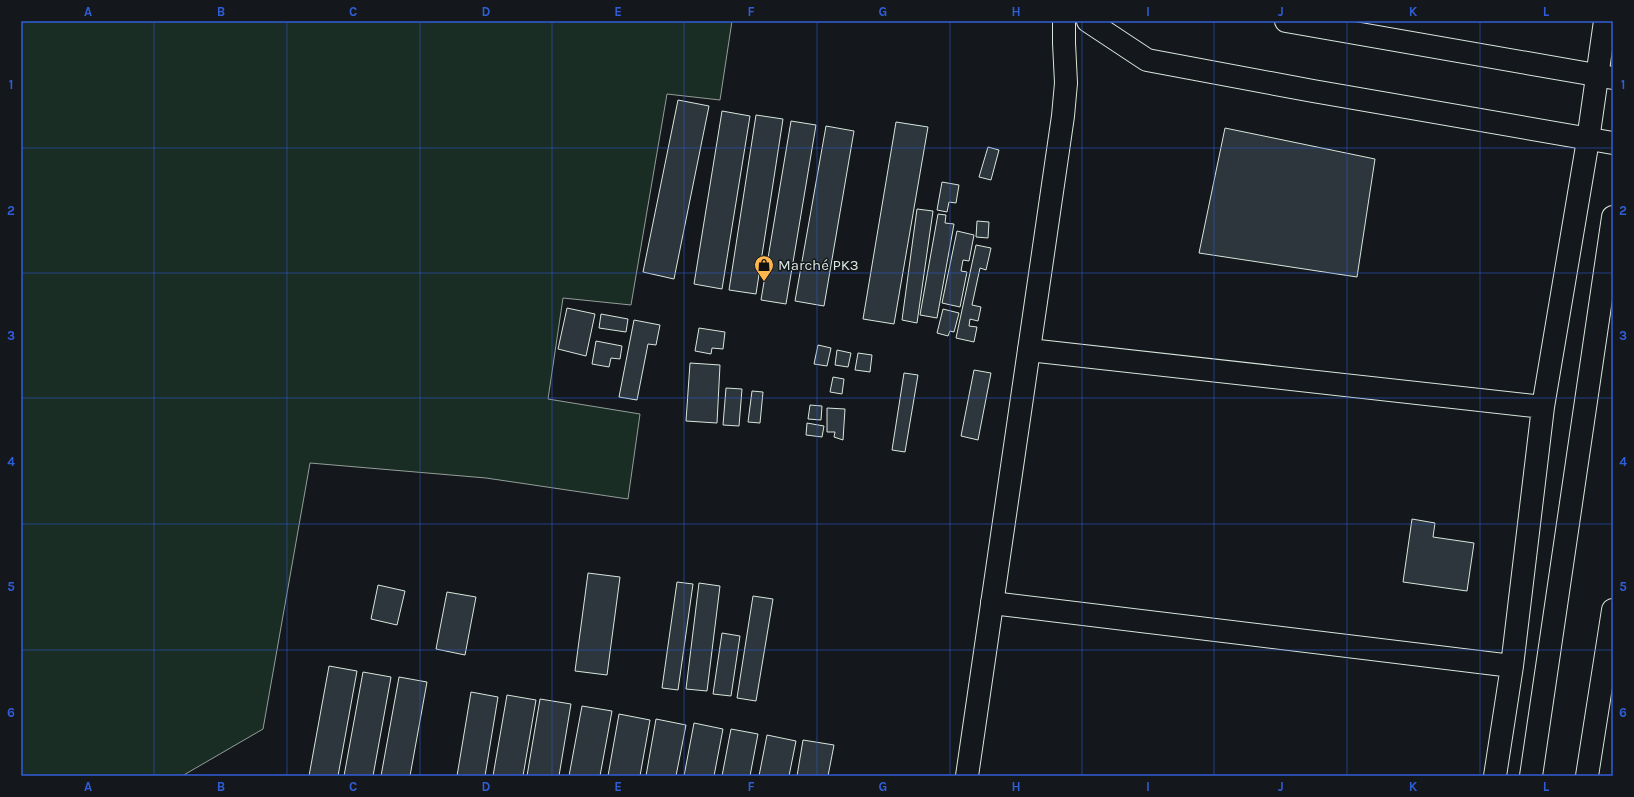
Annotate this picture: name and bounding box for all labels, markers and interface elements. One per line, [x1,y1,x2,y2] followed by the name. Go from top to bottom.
[84,4,92,19] text: A
[217,4,225,19] text: B
[349,4,357,19] text: C
[482,4,491,19] text: D
[614,4,622,19] text: E
[747,4,755,19] text: F
[879,4,887,19] text: G
[1011,4,1021,19] text: H
[1146,4,1150,19] text: I
[1278,4,1284,19] text: J
[1409,4,1418,19] text: K
[1543,4,1550,19] text: L
[9,77,13,92] text: 1
[1621,77,1625,92] text: 1
[7,203,15,218] text: 2
[1619,203,1627,218] text: 2
[753,254,775,282] shop icon: Marché PK3
[778,256,859,274] place label: Marché PK3
[7,328,15,343] text: 3
[1619,328,1627,343] text: 3
[7,454,15,469] text: 4
[1619,454,1627,469] text: 4
[7,579,15,594] text: 5
[1619,579,1627,594] text: 5
[7,705,15,720] text: 6
[1619,705,1627,720] text: 6
[84,779,92,794] text: A
[217,779,225,794] text: B
[349,779,357,794] text: C
[482,779,491,794] text: D
[614,779,622,794] text: E
[747,779,755,794] text: F
[879,779,887,794] text: G
[1011,779,1021,794] text: H
[1146,779,1150,794] text: I
[1278,779,1284,794] text: J
[1409,779,1418,794] text: K
[1543,779,1550,794] text: L

